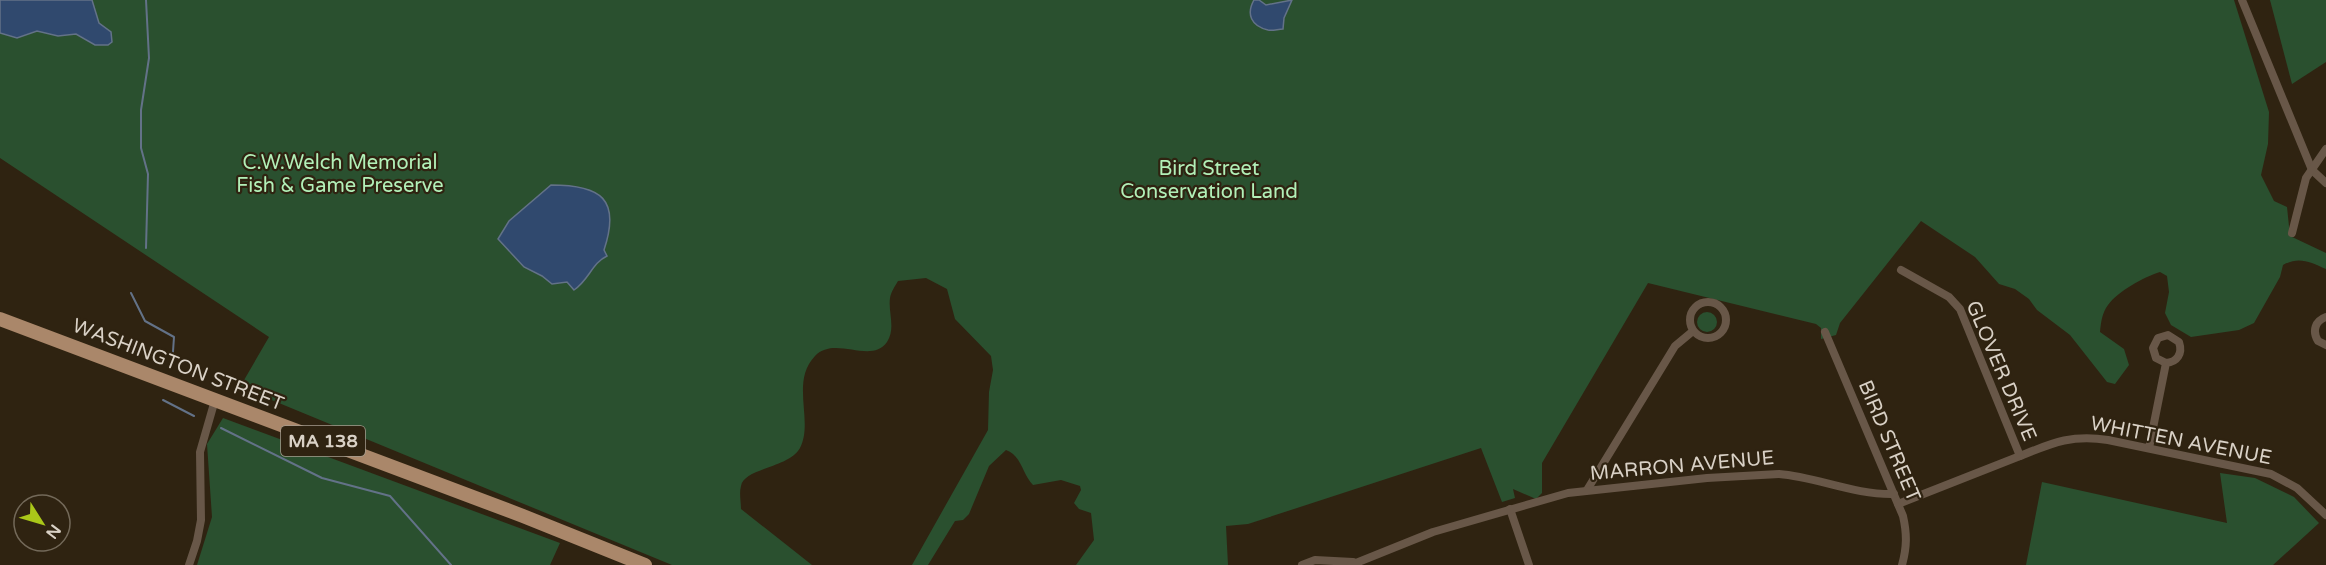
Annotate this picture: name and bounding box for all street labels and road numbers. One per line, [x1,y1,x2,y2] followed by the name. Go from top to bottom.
[1961,297,2041,445] street label: GLOVER DRIVE
[69,314,287,416] street label: WASHINGTON STREET
[1853,377,1925,505] street label: BIRD STREET
[2088,412,2274,470] street label: WHITTEN AVENUE
[281,426,365,456] road number: MA 138
[1589,446,1775,486] street label: MARRON AVENUE

